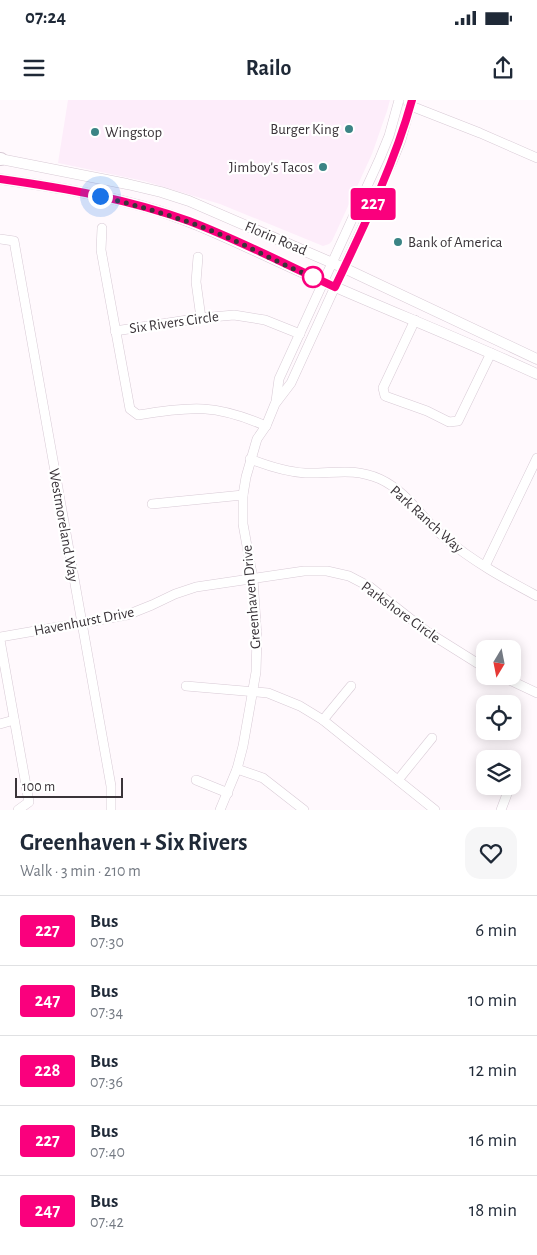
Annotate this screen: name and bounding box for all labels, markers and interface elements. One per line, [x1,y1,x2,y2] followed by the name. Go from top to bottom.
[25,8,66,27] text: 07:24
[20,54,48,82] icon: menu
[489,54,517,82] icon: share
[246,57,291,79] text: Railo
[270,122,340,137] place label: Burger King
[343,123,355,135] marker: Burger King
[105,125,162,140] place label: Wingstop
[89,126,101,138] marker: Wingstop
[229,160,313,175] place label: Jimboy's Tacos
[317,161,329,173] marker: Jimboy's Tacos
[88,184,113,209] your location
[344,188,402,220] line badge: 227
[361,195,385,213] text: 227
[243,219,309,258] street label: Florin Road
[408,235,503,250] place label: Bank of America
[392,236,404,248] marker: Bank of America
[302,266,324,288] unlabelled marker
[128,309,220,336] street label: Six Rivers Circle
[46,467,81,584] street label: Westmoreland Way
[387,483,467,556] street label: Park Ranch Way
[239,544,264,649] street label: Greenhaven Drive
[359,579,443,646] street label: Parkshore Circle
[33,604,135,639] street label: Havenhurst Drive
[476,640,521,685] north arrow
[476,640,521,795] map controls
[476,695,521,740] button: locate
[476,750,521,795] button: layers
[15,775,122,798] scale bar
[22,780,55,794] text: 100 m
[465,827,517,879] button: heart
[20,831,248,855] text: Greenhaven + Six Rivers
[20,863,141,879] text: Walk · 3 min · 210 m
[90,912,118,931] text: Bus
[475,921,517,940] text: 6 min
[35,922,60,940] text: 227
[90,934,124,950] text: 07:30
[90,982,118,1001] text: Bus
[468,991,517,1010] text: 10 min
[35,992,60,1010] text: 247
[90,1004,123,1020] text: 07:34
[90,1052,118,1071] text: Bus
[469,1061,517,1080] text: 12 min
[35,1062,60,1080] text: 228
[90,1074,123,1090] text: 07:36
[90,1122,118,1141] text: Bus
[469,1131,517,1150] text: 16 min
[35,1132,60,1150] text: 227
[90,1144,125,1160] text: 07:40
[90,1192,118,1211] text: Bus
[469,1201,517,1220] text: 18 min
[35,1202,60,1220] text: 247
[90,1214,124,1230] text: 07:42

